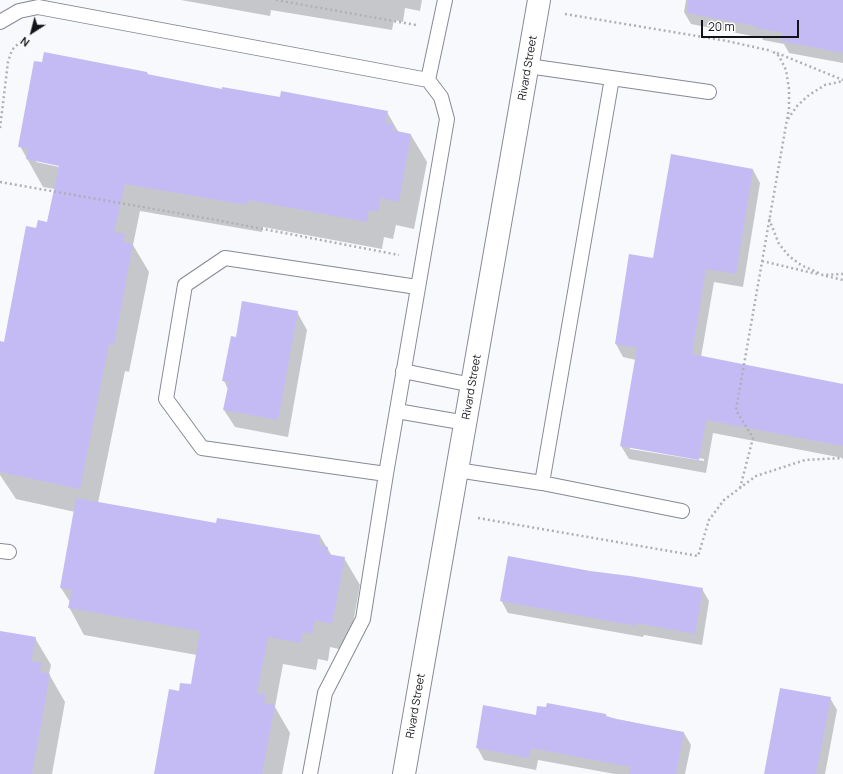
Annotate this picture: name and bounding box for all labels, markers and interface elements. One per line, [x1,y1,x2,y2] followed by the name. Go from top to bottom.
[12,12,52,52] north arrow
[703,12,801,38] scale bar
[708,18,735,35] text: 20 m
[17,34,32,51] text: N
[516,34,540,102] street label: Rivard Street
[460,353,484,421] street label: Rivard Street
[404,672,428,740] street label: Rivard Street

